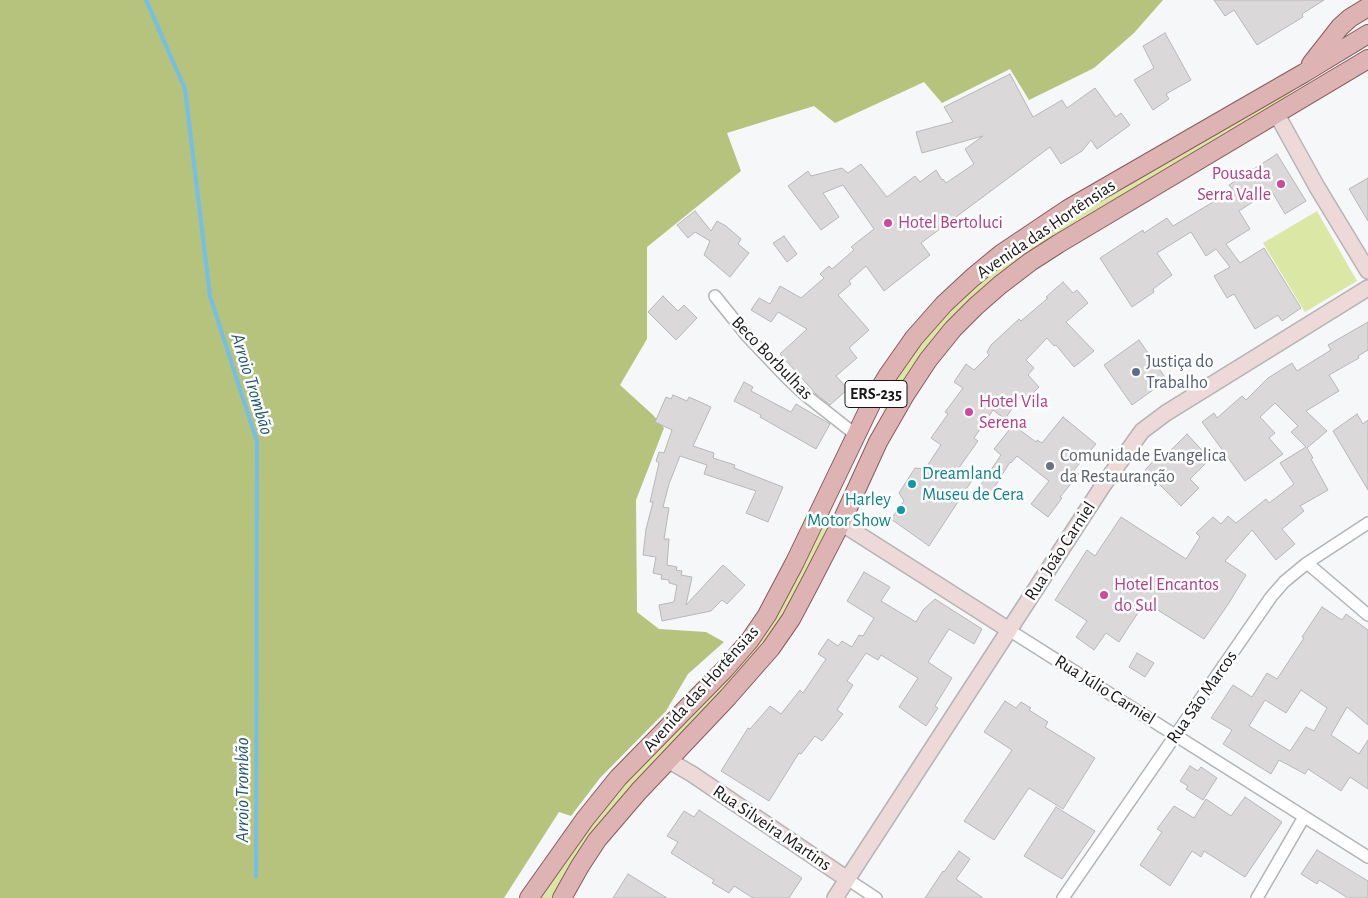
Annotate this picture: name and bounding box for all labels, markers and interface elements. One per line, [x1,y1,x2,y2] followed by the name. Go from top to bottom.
[1197,163,1271,205] place label: Pousada Serra Valle
[973,175,1119,283] street label: Avenida das Hortênsias
[1275,178,1287,190] marker: Pousada Serra Valle
[898,212,1003,234] place label: Hotel Bertoluci
[882,217,894,229] marker: Hotel Bertoluci
[727,312,817,404] street label: Beco Borbulhas
[226,330,278,438] water label: Arroio Trombão
[1146,351,1214,394] place label: Justiça do Trabalho
[1130,366,1142,378] marker: Justiça do Trabalho
[845,380,907,408] road number: ERS-235
[979,391,1048,434] place label: Hotel Vila Serena
[963,406,975,418] marker: Hotel Vila Serena
[1060,445,1227,488] place label: Comunidade Evangelica da Restauranção
[1044,460,1056,472] marker: Comunidade Evangelica da Restauranção
[922,463,1024,506] place label: Dreamland Museu de Cera
[906,478,918,490] marker: Dreamland Museu de Cera
[807,489,891,532] place label: Harley Motor Show
[1020,497,1100,605] street label: Rua João Carniel
[895,504,907,516] marker: Harley Motor Show
[1114,574,1219,616] place label: Hotel Encantos do Sul
[1098,589,1110,601] marker: Hotel Encantos do Sul
[639,621,763,757] street label: Avenida das Hortênsias
[1162,646,1242,748] street label: Rua São Marcos
[1051,650,1159,730] street label: Rua Júlio Carniel
[231,737,253,843] water label: Arroio Trombão
[709,780,835,876] street label: Rua Silveira Martins

